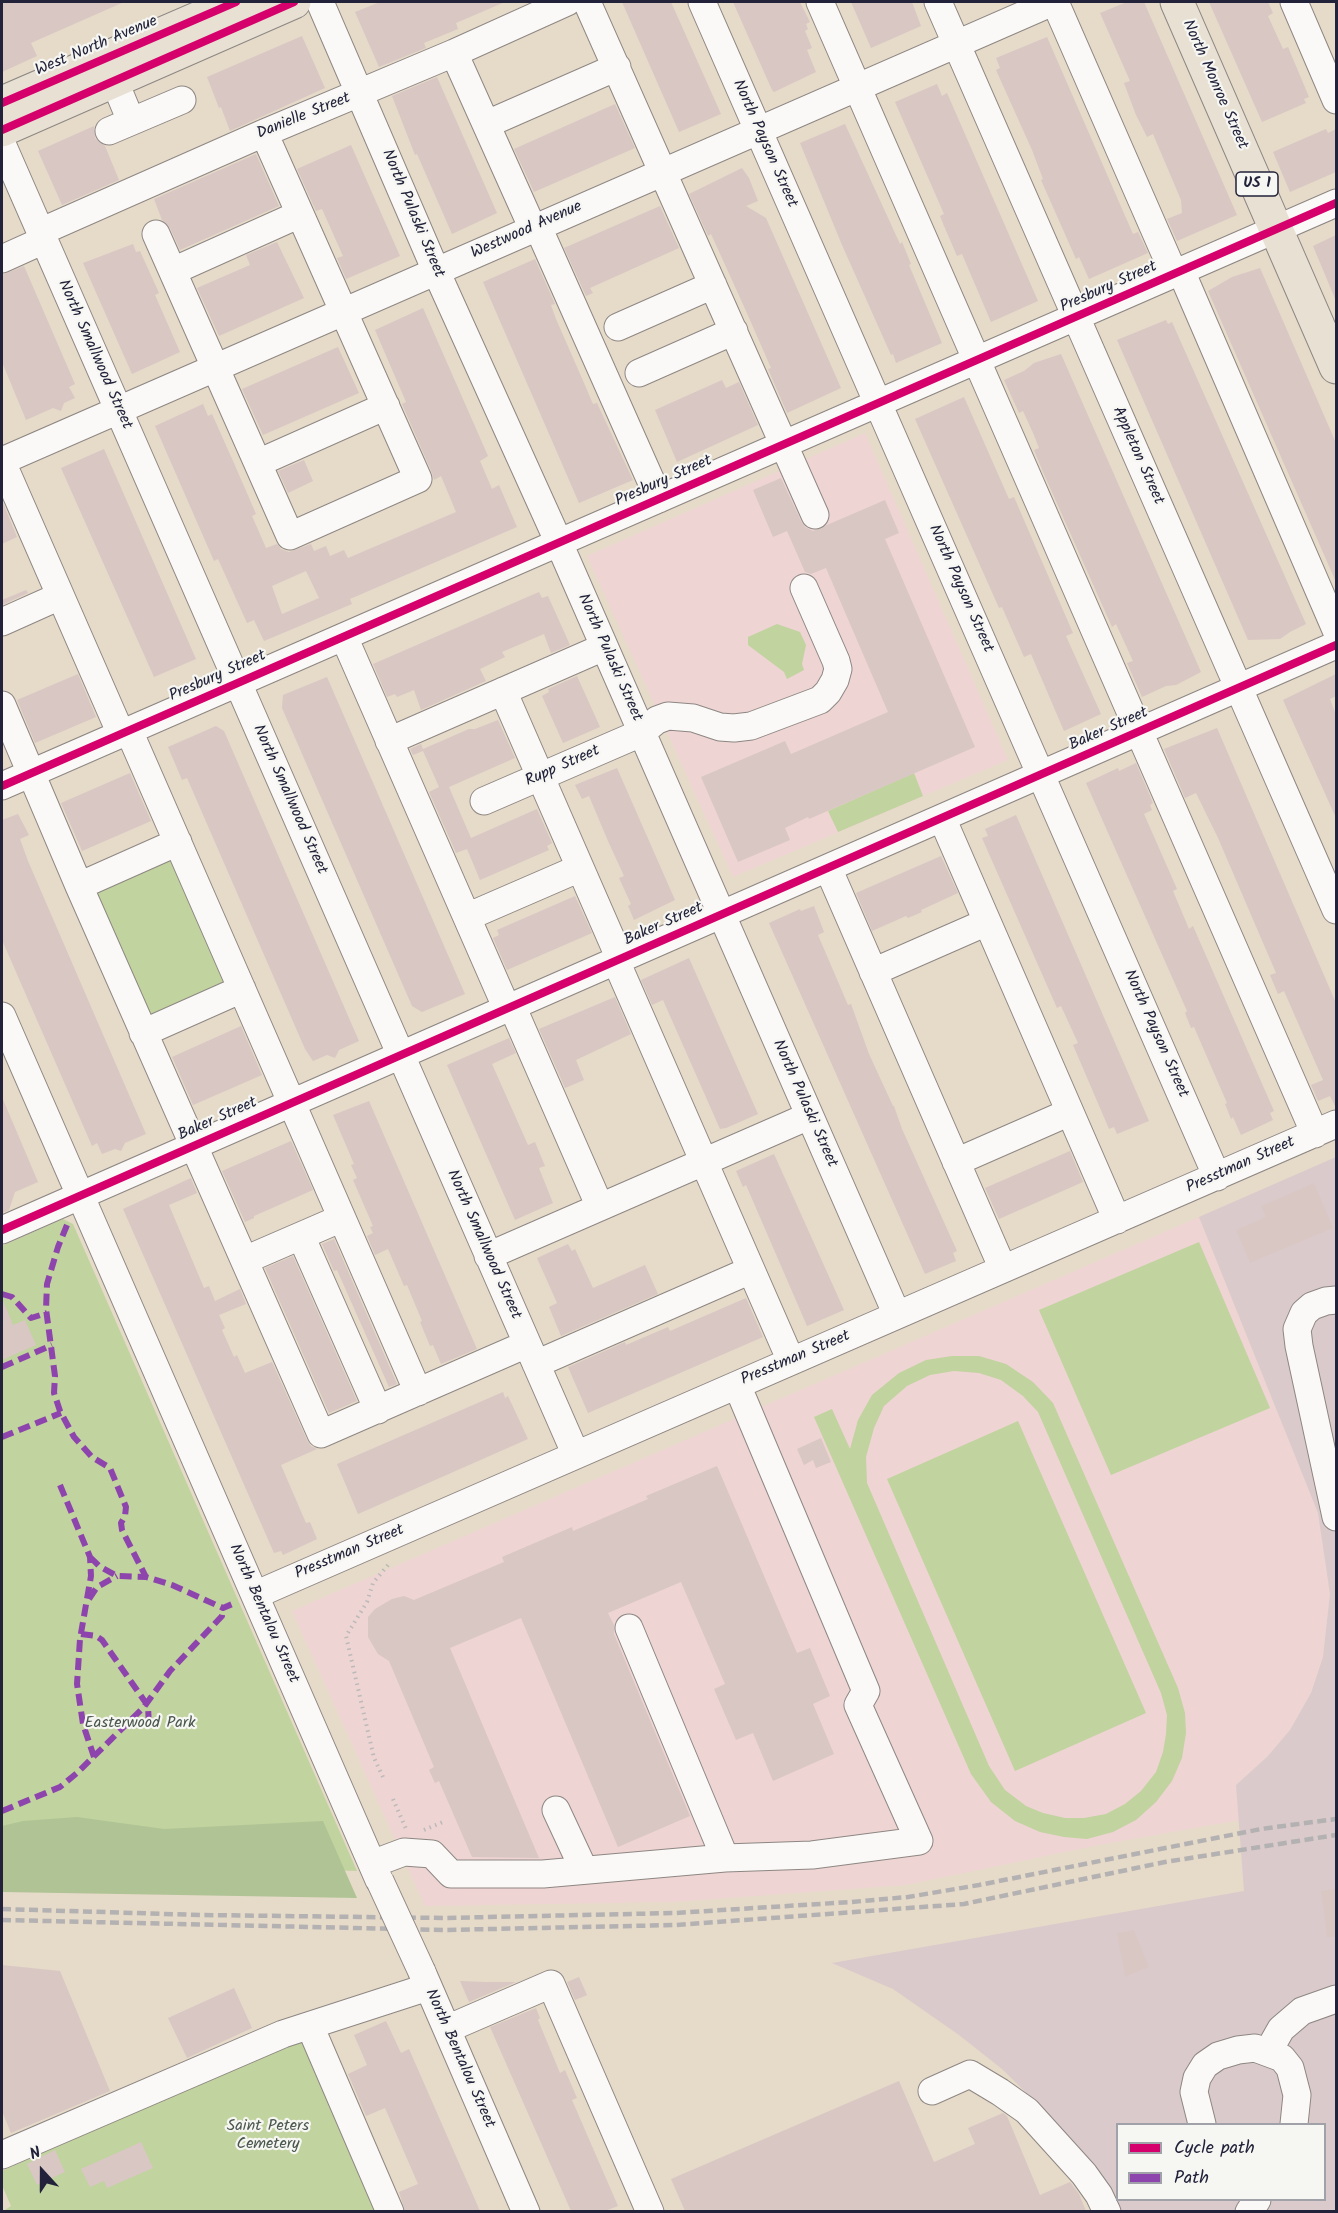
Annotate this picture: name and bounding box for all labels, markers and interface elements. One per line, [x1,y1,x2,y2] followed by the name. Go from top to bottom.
[33,13,161,81] street label: West North Avenue
[1177,17,1251,153] street label: North Monroe Street
[727,77,801,211] street label: North Payson Street
[254,89,354,145] street label: Danielle Street
[376,147,448,281] street label: North Pulaski Street
[1236,172,1278,196] road number: US 1
[469,198,585,264] street label: Westwood Avenue
[1058,258,1160,318] street label: Presbury Street
[52,277,136,433] street label: North Smallwood Street
[1107,404,1167,508] street label: Appleton Street
[613,452,715,512] street label: Presbury Street
[923,522,997,656] street label: North Payson Street
[572,591,646,725] street label: North Pulaski Street
[167,647,269,707] street label: Presbury Street
[1066,704,1152,756] street label: Baker Street
[247,722,331,878] street label: North Smallwood Street
[523,742,603,792] street label: Rupp Street
[621,899,707,951] street label: Baker Street
[1118,967,1192,1101] street label: North Payson Street
[767,1037,841,1171] street label: North Pulaski Street
[175,1094,261,1146] street label: Baker Street
[1184,1133,1298,1199] street label: Presstman Street
[441,1167,525,1323] street label: North Smallwood Street
[739,1327,853,1391] street label: Presstman Street
[293,1521,407,1585] street label: Presstman Street
[224,1542,302,1686] street label: North Bentalou Street
[84,1714,196,1734] park label: Easterwood Park
[420,1987,498,2131] street label: North Bentalou Street
[227,2117,309,2155] park label: Saint Peters Cemetery
[1116,2123,1326,2201] legend
[1174,2134,1255,2163] text: Cycle path
[26,2140,45,2167] text: N
[12,2141,72,2201] north arrow
[1174,2164,1209,2193] text: Path

